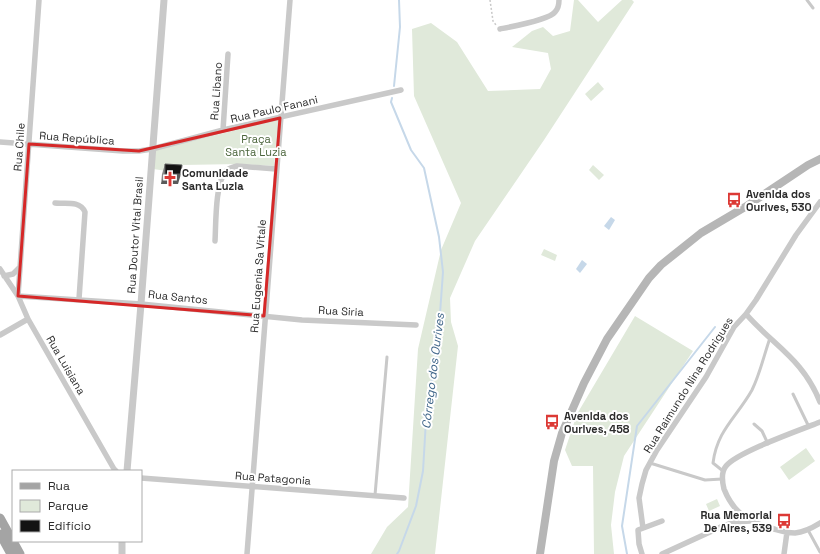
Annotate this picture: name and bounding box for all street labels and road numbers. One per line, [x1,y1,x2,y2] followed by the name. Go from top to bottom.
[207,61,225,121] street label: Rua Libano
[229,92,319,126] street label: Rua Paulo Fanani
[10,122,28,172] street label: Rua Chile
[39,128,116,148] street label: Rua República
[124,176,146,294] street label: Rua Doutor Vital Brasil
[247,219,269,333] street label: Rua Eugenia Sa Vitale
[147,287,209,307] street label: Rua Santos
[318,303,365,319] street label: Rua Siria
[640,314,736,456] street label: Rua Raimundo Nina Rodrigues
[43,333,89,398] street label: Rua Luisiana
[235,468,312,488] street label: Rua Patagonia

